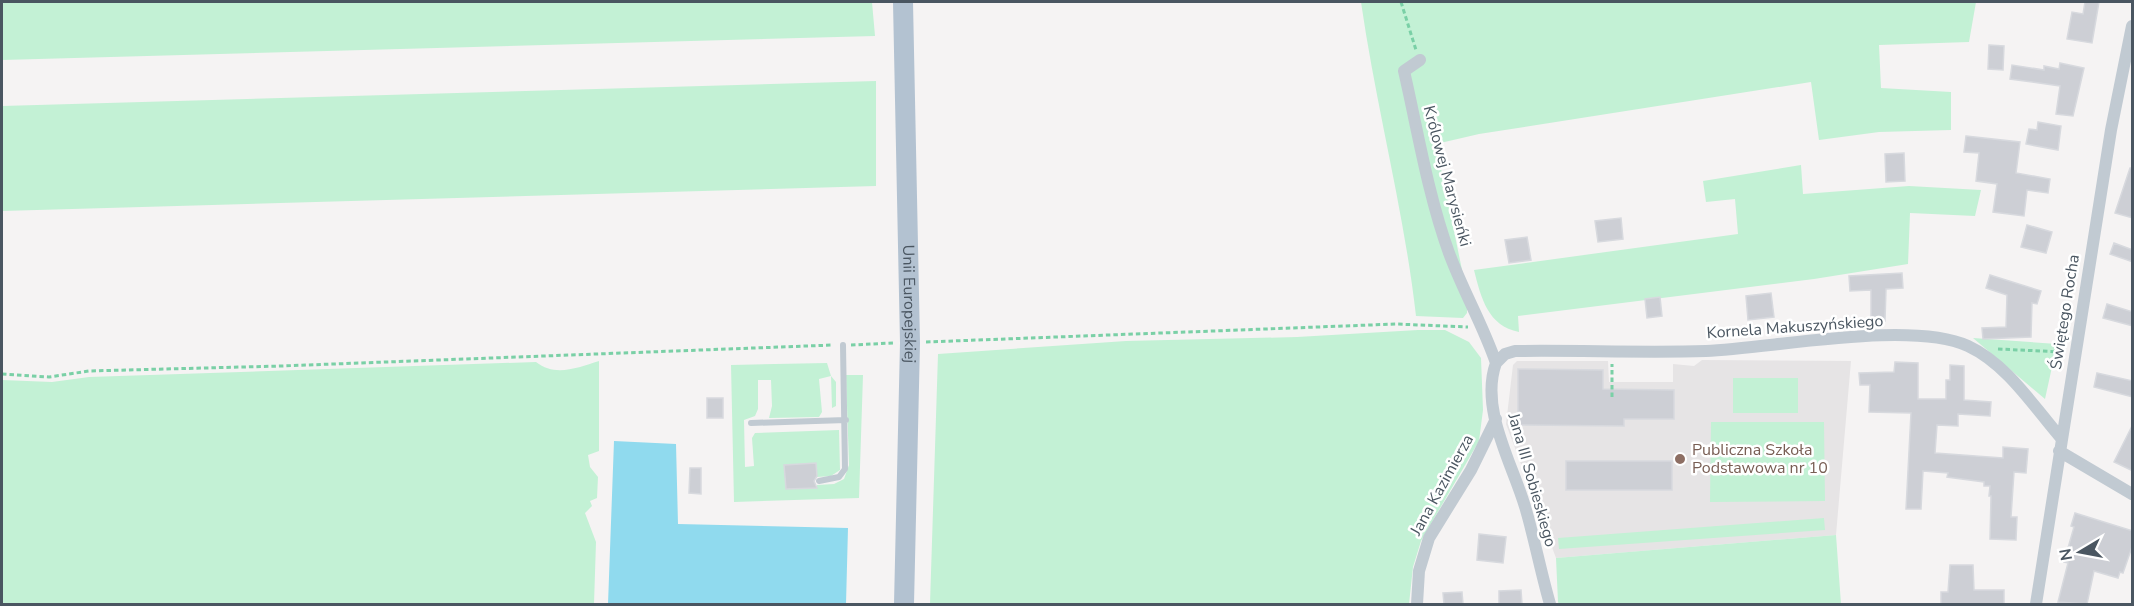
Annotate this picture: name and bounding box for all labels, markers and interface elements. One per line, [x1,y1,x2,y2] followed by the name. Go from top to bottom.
[1418,103,1476,249] street label: Królowej Marysieńki
[897,244,921,363] street label: Unii Europejskiej
[2045,253,2085,371] street label: Świętego Rocha
[1706,310,1884,344] street label: Kornela Makuszyńskiego
[1502,410,1562,550] street label: Jana III Sobieskiego
[1405,430,1479,540] street label: Jana Kazimierza
[1692,439,1828,479] place label: Publiczna Szkoła Podstawowa nr 10
[1673,452,1687,466] marker: Publiczna Szkoła Podstawowa nr 10
[2050,522,2110,582] north arrow
[2054,547,2078,562] text: N

